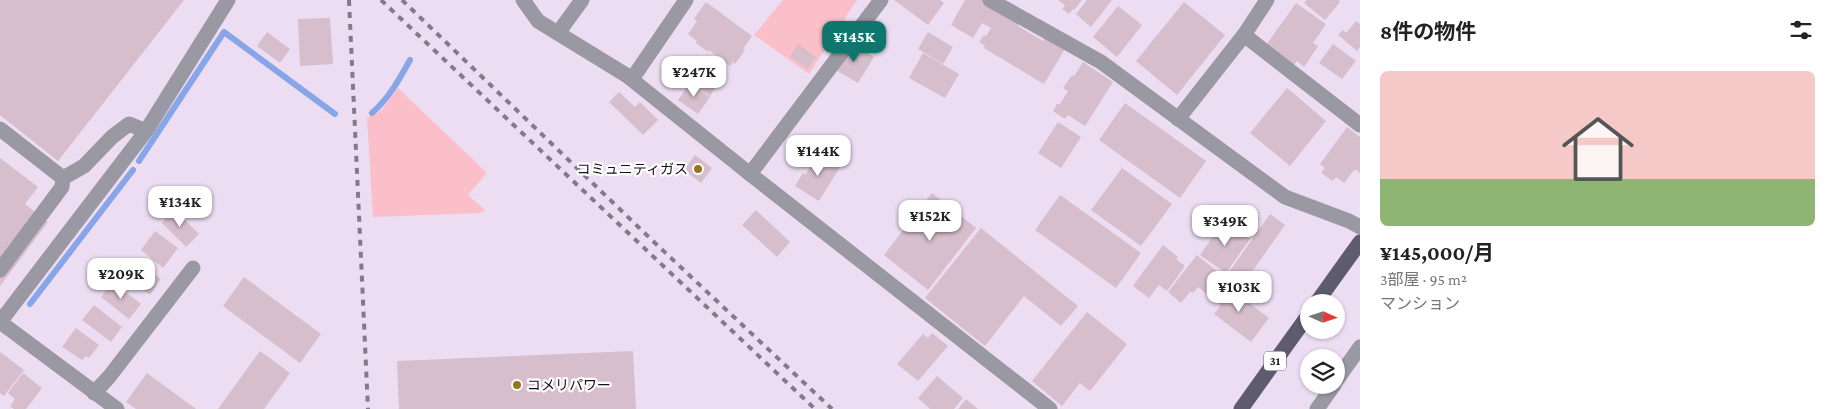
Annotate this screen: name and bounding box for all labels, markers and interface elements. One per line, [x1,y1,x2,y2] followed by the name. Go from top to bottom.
[1787,16,1815,44] icon: filters
[819,20,889,63] pin: ¥145K
[1380,20,1476,44] text: 8件の物件
[833,28,875,45] text: ¥145K
[659,56,729,98] pin: ¥247K
[672,63,716,80] text: ¥247K
[1553,104,1643,194] icon: home
[783,134,853,177] pin: ¥144K
[797,142,839,159] text: ¥144K
[577,161,688,177] place label: コミュニティガス
[692,163,704,175] marker: コミュニティガス
[145,186,215,228] pin: ¥134K
[159,193,201,210] text: ¥134K
[895,200,965,242] pin: ¥152K
[1190,204,1260,247] pin: ¥349K
[909,207,951,224] text: ¥152K
[1203,212,1247,229] text: ¥349K
[1380,241,1494,265] text: ¥145,000/月
[86,258,156,300] pin: ¥209K
[98,265,144,282] text: ¥209K
[1204,270,1274,313] pin: ¥103K
[1380,271,1467,288] text: 3部屋 · 95 m²
[1218,278,1260,295] text: ¥103K
[1300,294,1345,339] north arrow
[1300,294,1345,394] map controls
[1380,295,1460,312] text: マンション
[1300,349,1345,394] button: layers
[1264,352,1286,371] road number: 31
[527,377,611,393] place label: コメリパワー
[511,379,523,391] marker: コメリパワー

